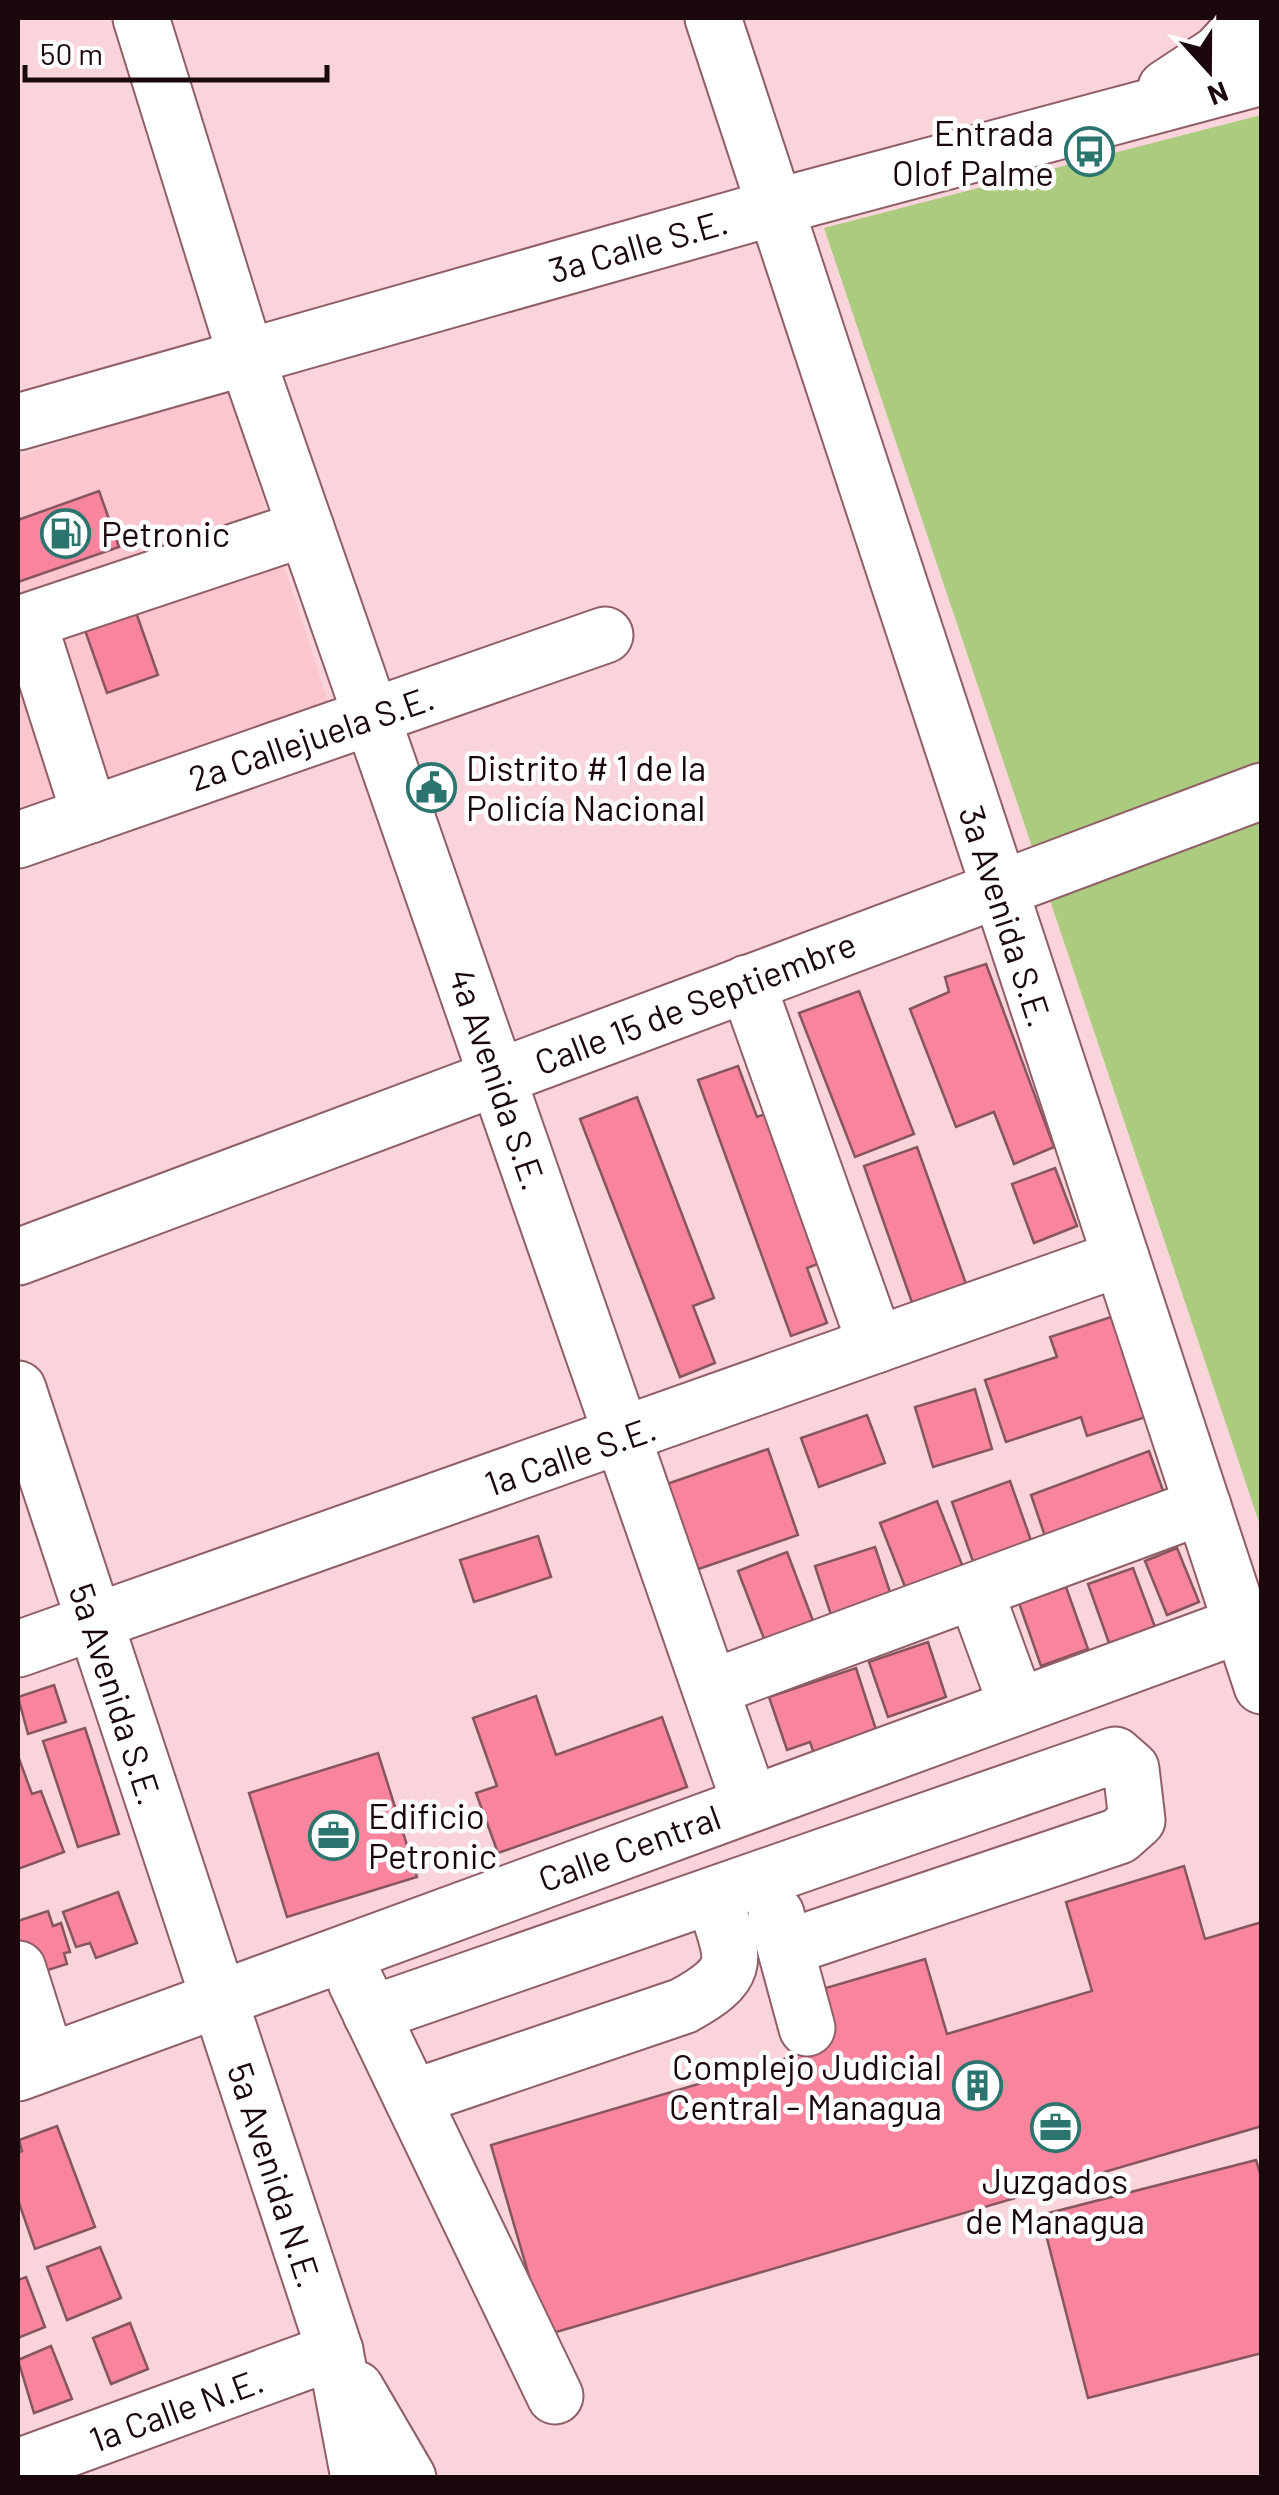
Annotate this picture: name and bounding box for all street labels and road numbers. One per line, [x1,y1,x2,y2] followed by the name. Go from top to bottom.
[544,199,732,291] street label: 3a Calle S.E.
[183,675,439,799] street label: 2a Callejuela S.E.
[951,800,1063,1032] street label: 3a Avenida S.E.
[528,921,862,1083] street label: Calle 15 de Septiembre
[441,963,557,1195] street label: 4a Avenida S.E.
[479,1406,661,1504] street label: 1a Calle S.E.
[61,1578,173,1810] street label: 5a Avenida S.E.
[532,1795,726,1899] street label: Calle Central
[220,2057,332,2293] street label: 5a Avenida N.E.
[83,2358,269,2460] street label: 1a Calle N.E.

